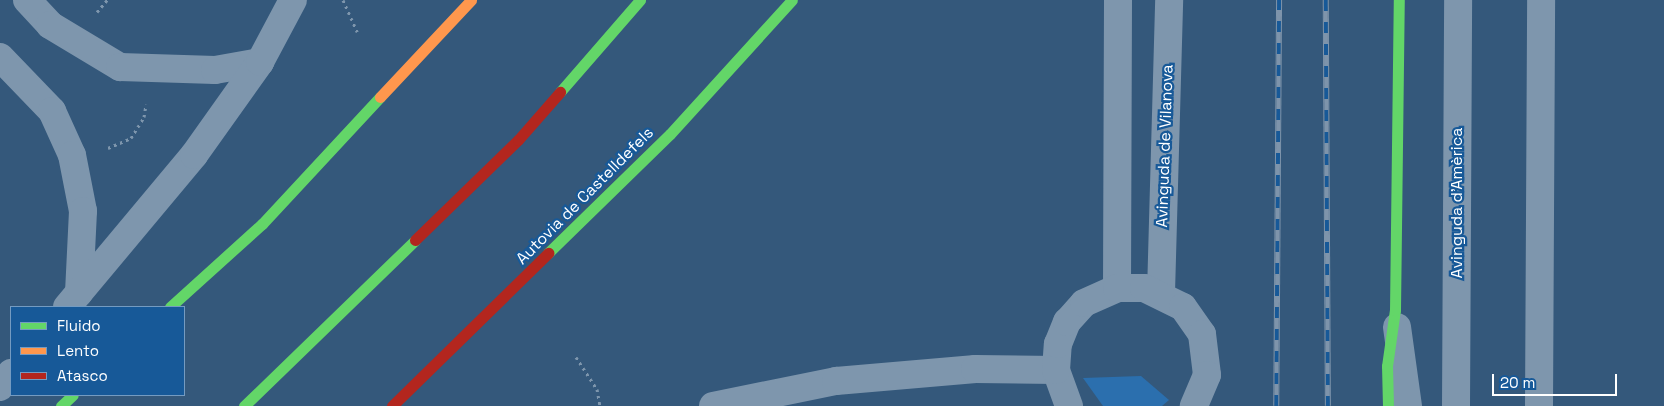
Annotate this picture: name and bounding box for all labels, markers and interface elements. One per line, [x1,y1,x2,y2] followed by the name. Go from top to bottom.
[1153,64,1177,228] street label: Avinguda de Vilanova
[512,123,658,269] street label: Autovia de Castelldefels
[1447,128,1467,278] street label: Avinguda d'Amèrica
[10,306,185,396] legend
[57,316,101,335] text: Fluido
[57,341,99,360] text: Lento
[1494,364,1619,396] scale bar
[57,366,108,385] text: Atasco
[1500,373,1535,392] text: 20 m

